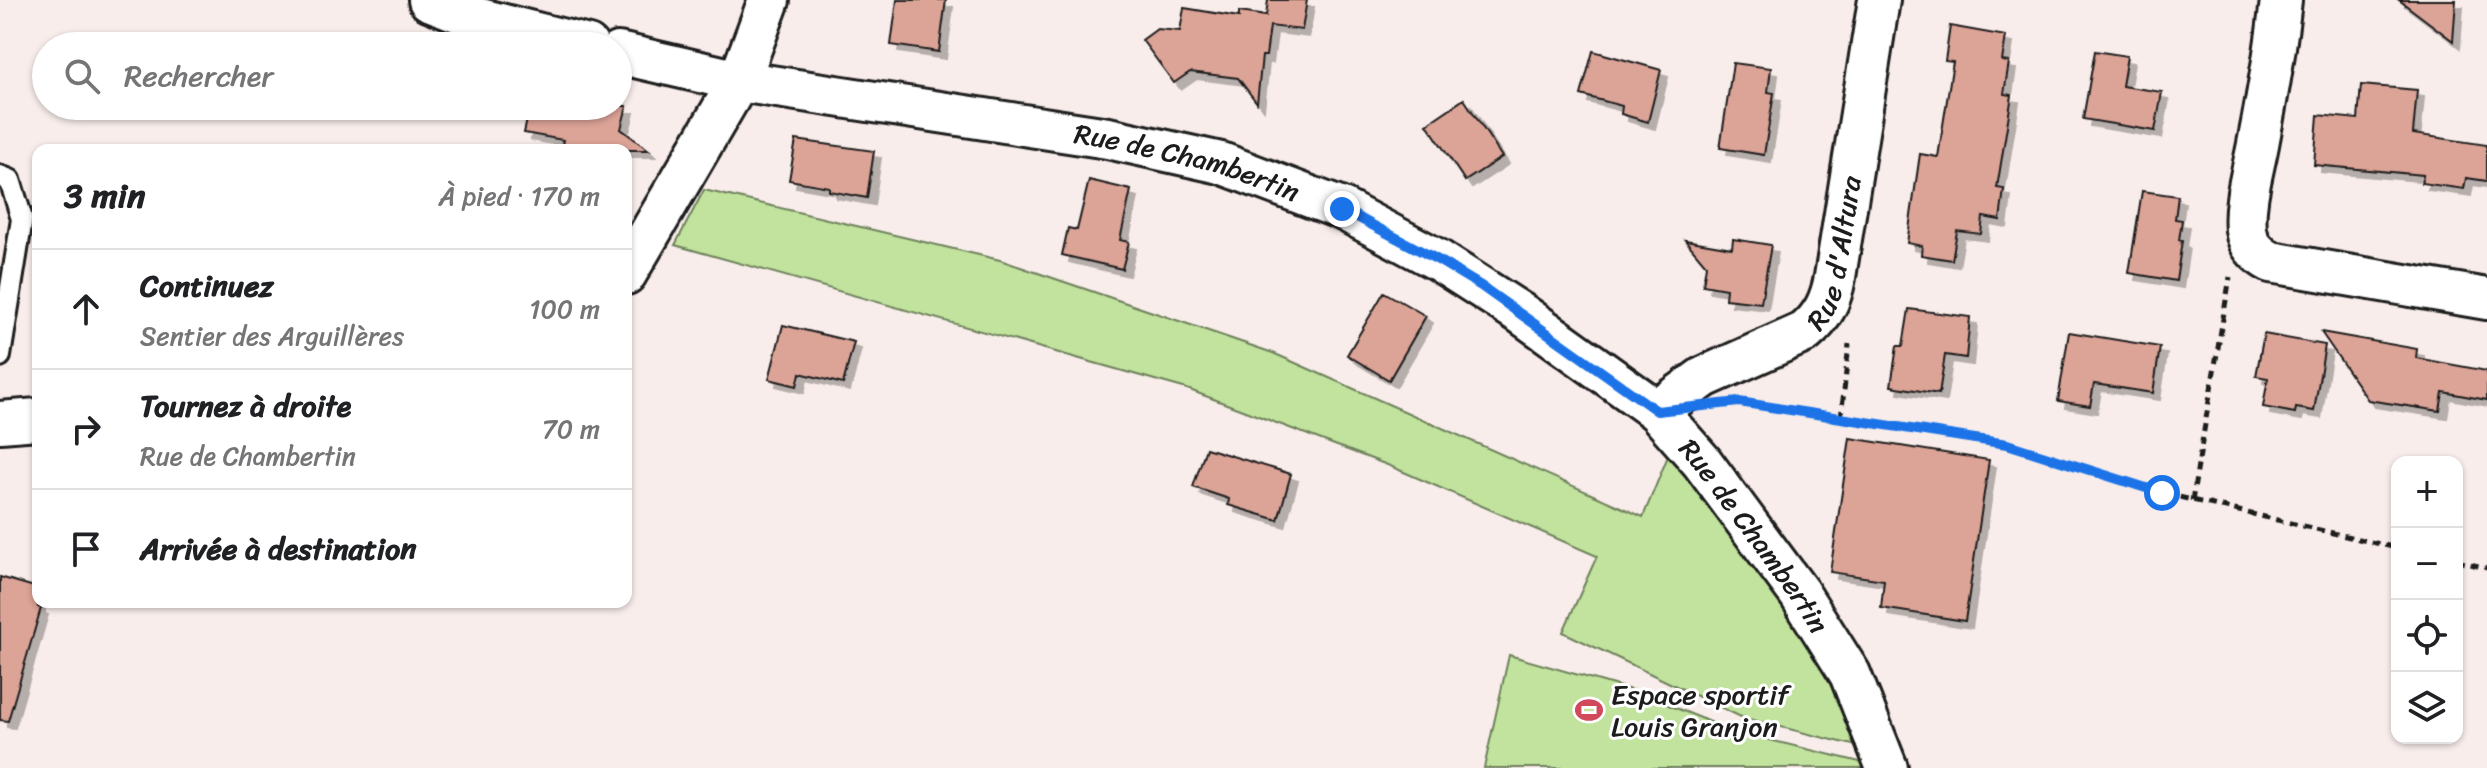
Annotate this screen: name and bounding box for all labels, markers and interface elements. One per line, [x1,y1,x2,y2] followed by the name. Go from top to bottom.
[32,32,632,120] search box
[124,49,274,103] text: Rechercher
[60,54,104,98] icon: search
[1071,109,1307,215] street label: Rue de Chambertin
[64,166,145,226] text: 3 min
[1793,172,1875,342] street label: Rue d'Altura
[439,173,600,219] text: À pied · 170 m
[1324,191,1360,227] route end
[140,259,274,313] text: Continuez
[529,286,600,332] text: 100 m
[64,287,108,331] icon: ahead
[140,313,404,359] text: Sentier des Arguillères
[140,379,351,433] text: Tournez à droite
[542,406,600,452] text: 70 m
[64,407,108,451] icon: right
[1667,426,1843,643] street label: Rue de Chambertin
[140,433,356,479] text: Rue de Chambertin
[2391,456,2463,744] map controls
[2391,456,2463,528] button: +
[2144,475,2180,511] route start
[140,522,417,576] text: Arrivée à destination
[64,527,108,571] icon: arrive
[2391,528,2463,600] button: −
[2391,600,2463,672] button: locate
[1611,670,1792,751] place label: Espace sportif Louis Granjon
[2391,672,2463,744] button: layers
[1574,695,1604,725] sports icon: Espace sportif Louis Granjon

